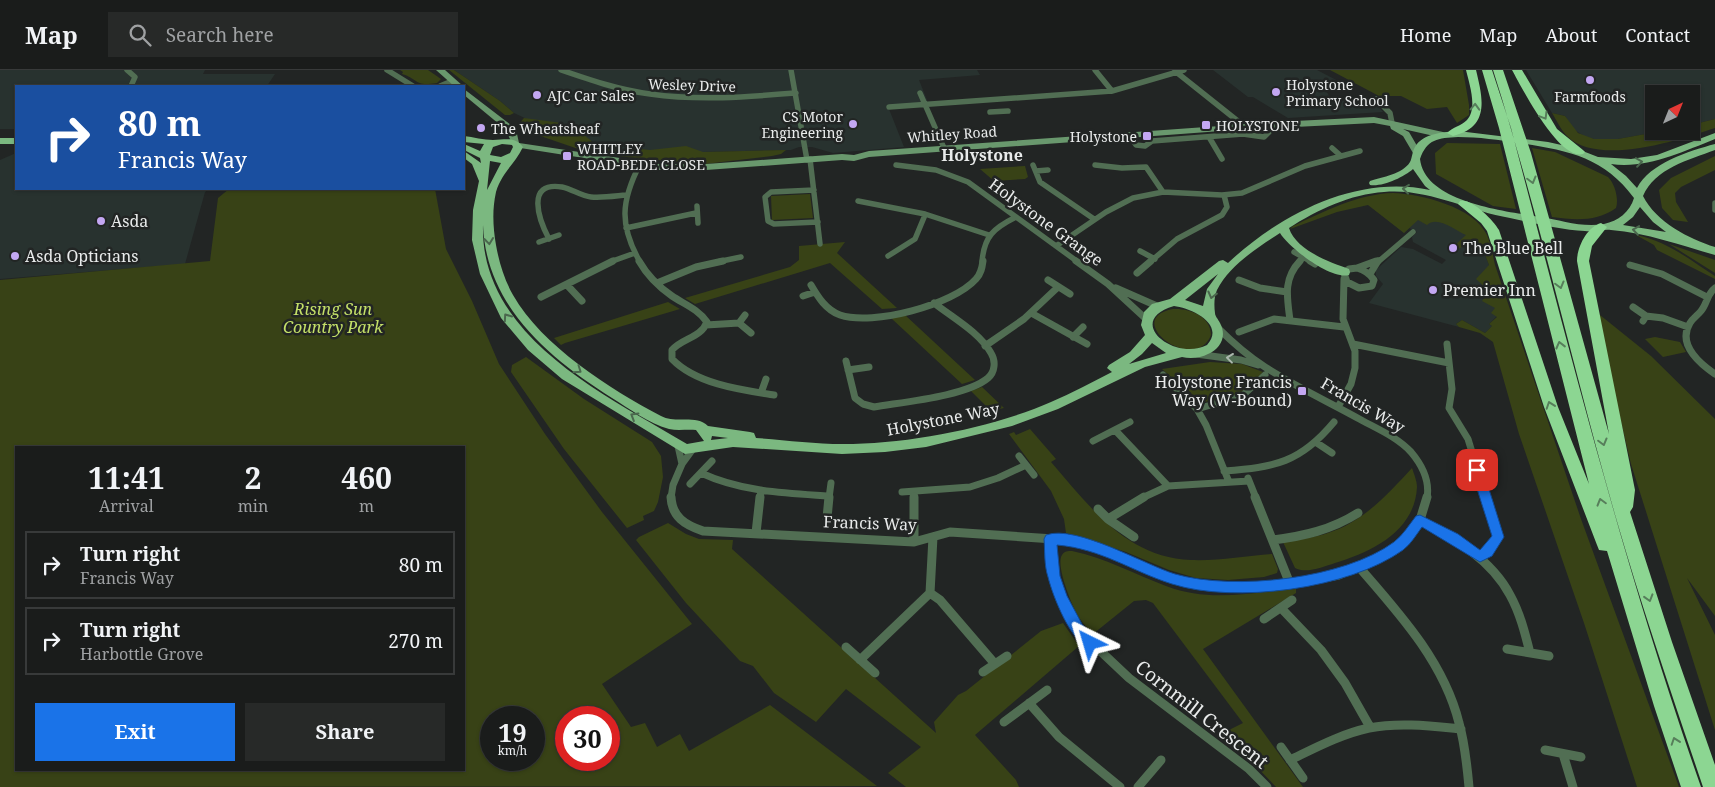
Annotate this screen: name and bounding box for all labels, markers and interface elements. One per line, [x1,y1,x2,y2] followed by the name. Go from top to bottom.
[108,12,458,57] search box
[25,18,78,51] text: Map
[126,21,154,49] icon: search
[166,22,274,48] text: Search here
[1400,23,1451,47] text: Home
[1479,23,1517,47] text: Map
[1545,23,1597,47] text: About
[1625,23,1690,47] text: Contact
[648,74,736,96] street label: Wesley Drive
[1584,74,1596,86] marker: Farmfoods
[1286,75,1389,110] place label: Holystone Primary School
[1645,85,1700,140] north arrow
[1645,85,1700,140] map controls
[547,86,634,105] place label: AJC Car Sales
[1270,86,1282,98] marker: Holystone Primary School
[1554,87,1626,106] place label: Farmfoods
[531,89,543,101] marker: AJC Car Sales
[118,99,201,146] text: 80 m
[1470,103,1481,111] one-way arrow
[35,105,100,170] icon: right
[762,107,843,142] place label: CS Motor Engineering
[1538,110,1548,119] one-way arrow
[1216,116,1300,135] place label: HOLYSTONE
[847,118,859,130] marker: CS Motor Engineering
[491,119,601,138] place label: The Wheatsheaf
[1200,119,1212,131] marker: HOLYSTONE
[906,121,998,147] street label: Whitley Road
[475,122,487,134] marker: The Wheatsheaf
[1070,127,1137,146] place label: Holystone
[1141,130,1153,142] marker: Holystone
[577,139,705,174] place label: WHITLEY ROAD-BEDE CLOSE
[118,144,247,174] text: Francis Way
[941,144,1023,166] district label: Holystone
[561,150,573,162] marker: WHITLEY ROAD-BEDE CLOSE
[1635,157,1644,167] one-way arrow
[984,173,1108,271] street label: Holystone Grange
[1526,175,1537,184] one-way arrow
[1402,184,1410,195] one-way arrow
[111,210,148,232] place label: Asda
[95,215,107,227] marker: Asda
[1632,225,1641,235] one-way arrow
[483,237,494,245] one-way arrow
[1463,237,1563,259] place label: The Blue Bell
[1447,242,1459,254] marker: The Blue Bell
[25,245,138,267] place label: Asda Opticians
[9,250,21,262] marker: Asda Opticians
[1443,279,1536,301] place label: Premier Inn
[1555,281,1565,289] one-way arrow
[1427,284,1439,296] marker: Premier Inn
[1207,290,1217,298] one-way arrow
[283,298,384,338] park label: Rising Sun Country Park
[504,313,513,323] one-way arrow
[1556,341,1566,349] one-way arrow
[1225,353,1233,364] one-way arrow
[572,364,582,373] one-way arrow
[1155,371,1292,411] place label: Holystone Francis Way (W-Bound)
[1317,372,1410,438] street label: Francis Way
[1296,385,1308,397] marker: Holystone Francis Way (W-Bound)
[885,397,1002,441] street label: Holystone Way
[1546,401,1556,410] one-way arrow
[630,413,639,423] one-way arrow
[1598,438,1608,446] one-way arrow
[1456,449,1498,491] pin
[1463,456,1491,484] icon: arrive
[88,457,165,498] text: 11:41
[245,457,261,498] text: 2
[341,457,392,498] text: 460
[99,495,154,517] text: Arrival
[238,495,268,517] text: min
[359,495,374,517] text: m
[1597,499,1607,507] one-way arrow
[823,510,918,536] street label: Francis Way
[80,541,180,567] text: Turn right
[37,551,65,579] icon: right
[399,552,443,578] text: 80 m
[80,567,174,589] text: Francis Way
[1643,593,1653,602] one-way arrow
[1063,616,1115,668] position arrow
[80,617,180,643] text: Turn right
[37,627,65,655] icon: right
[388,628,443,654] text: 270 m
[80,643,203,665] text: Harbottle Grove
[1130,654,1274,774] street label: Cornmill Crescent
[35,703,235,761] button: Exit
[245,703,445,761] button: Share
[555,706,620,771] speed limit sign: 30
[498,715,527,749] text: 19
[1671,737,1681,746] one-way arrow
[498,742,527,759] text: km/h

